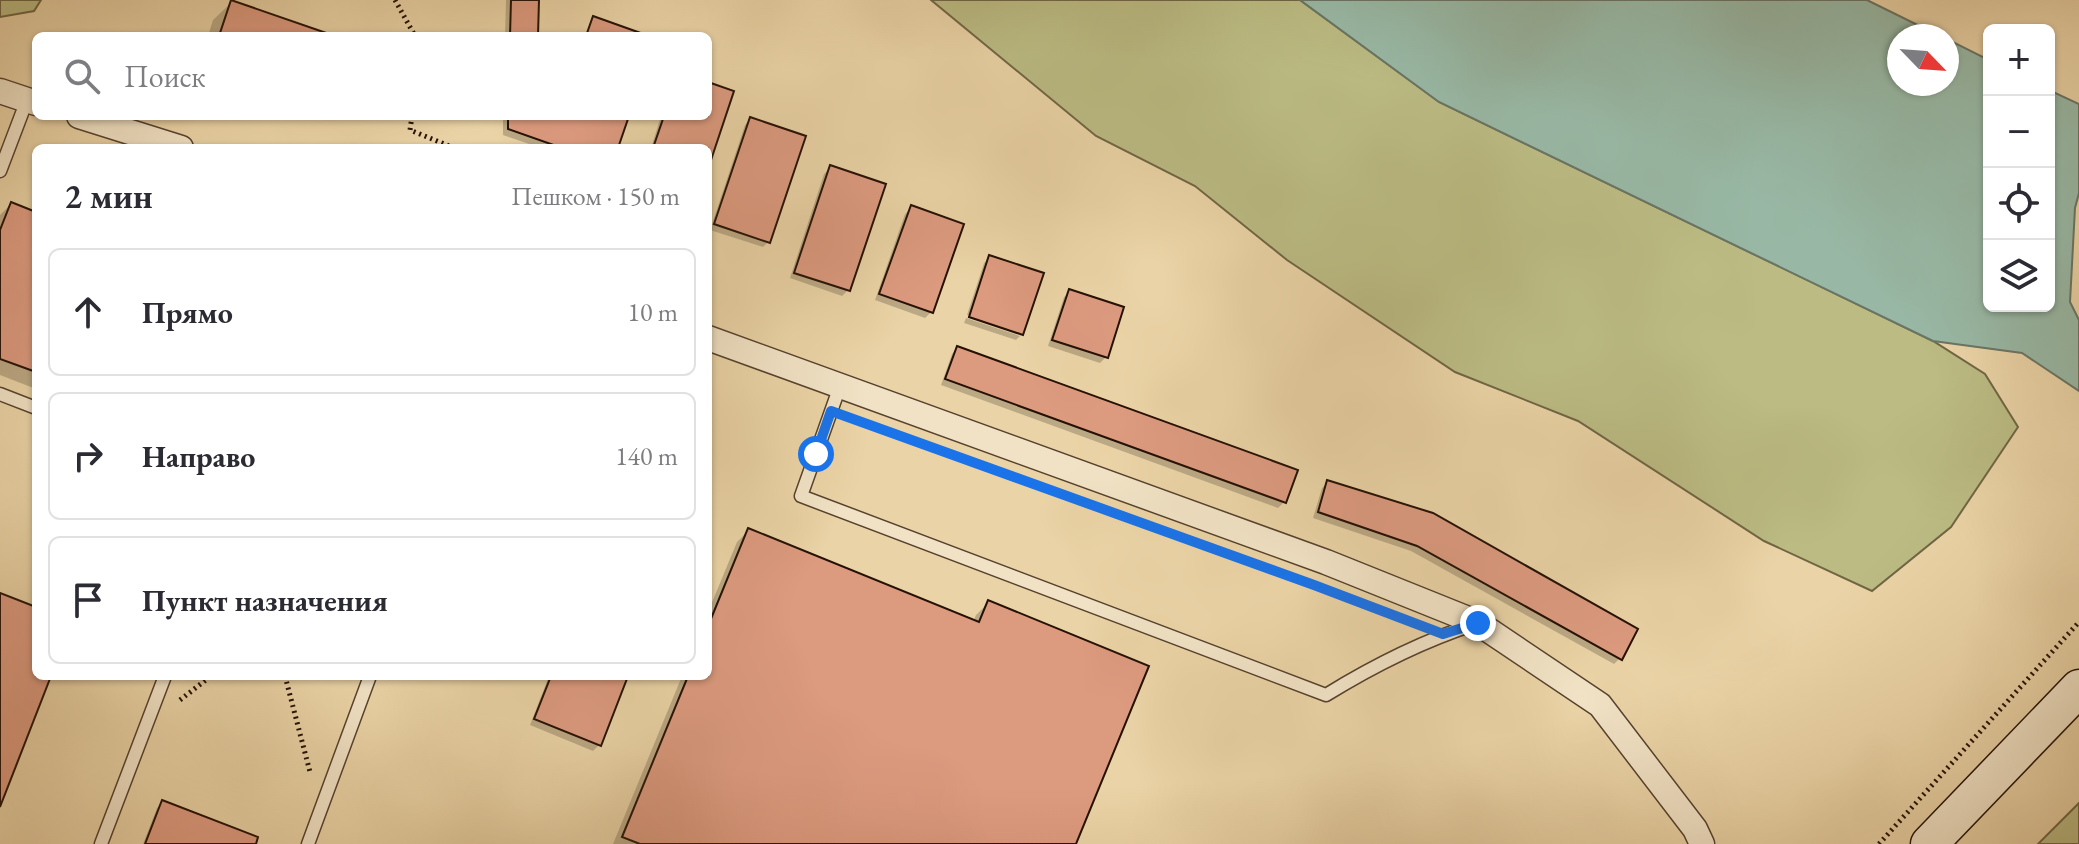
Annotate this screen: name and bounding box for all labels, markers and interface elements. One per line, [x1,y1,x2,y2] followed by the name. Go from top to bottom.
[1887,24,1959,96] north arrow
[1983,24,2055,312] map controls
[1983,24,2055,96] button: +
[32,32,712,120] search box
[60,54,104,98] icon: search
[124,57,206,96] text: Поиск
[1983,96,2055,168] button: −
[1983,168,2055,240] button: locate
[64,174,153,218] text: 2 мин
[511,179,680,213] text: Пешком · 150 m
[1983,240,2055,312] button: layers
[66,290,110,334] icon: ahead
[142,293,233,332] text: Прямо
[628,295,678,329] text: 10 m
[66,434,110,478] icon: right
[798,436,834,472] route start
[142,437,255,476] text: Направо
[615,439,678,473] text: 140 m
[66,578,110,622] icon: arrive
[142,581,388,620] text: Пункт назначения
[1460,605,1496,641] route end

